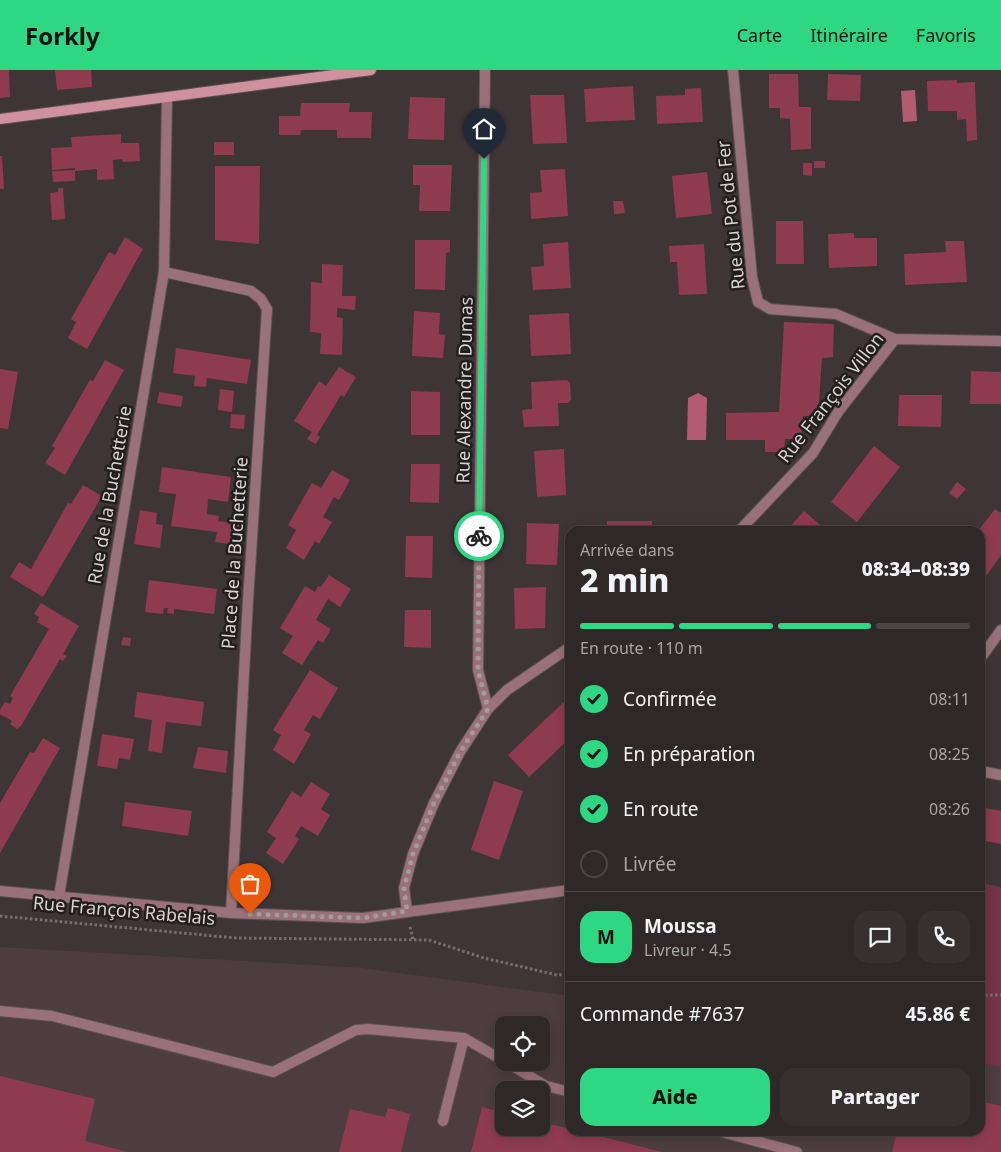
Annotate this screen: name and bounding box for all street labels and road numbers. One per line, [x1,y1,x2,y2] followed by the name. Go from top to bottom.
[710,139,750,291] street label: Rue du Pot de Fer
[450,296,478,483] street label: Rue Alexandre Dumas
[772,327,889,467] street label: Rue François Villon
[82,404,137,586] street label: Rue de la Buchetterie
[215,456,253,650] street label: Place de la Buchetterie
[32,890,216,930] street label: Rue François Rabelais

